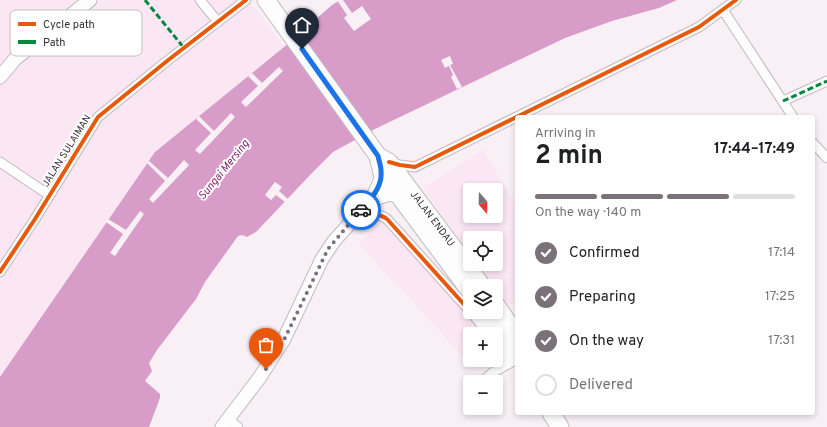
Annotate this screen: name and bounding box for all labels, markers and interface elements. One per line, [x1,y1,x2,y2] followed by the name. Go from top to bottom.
[285,8,319,49] pin
[10,10,142,56] legend
[291,14,313,36] icon: home
[43,18,95,32] text: Cycle path
[43,36,65,50] text: Path
[39,112,95,190] street label: JALAN SULAIMAN
[535,126,596,142] text: Arriving in
[196,136,253,203] water label: Sungai Mersing
[535,140,603,173] text: 2 min
[714,140,795,159] text: 17:44–17:49
[463,183,503,223] north arrow
[463,183,503,415] map controls
[407,189,457,249] street label: JALAN ENDAU
[341,190,381,230] courier
[350,199,372,221] icon: car
[535,205,641,221] text: On the way · 140 m
[463,231,503,271] button: locate
[535,242,557,264] icon: check
[569,244,640,263] text: Confirmed
[768,245,795,261] text: 17:14
[463,279,503,319] button: layers
[535,286,557,308] icon: check
[569,288,636,307] text: Preparing
[765,289,795,305] text: 17:25
[463,327,503,367] button: +
[249,328,283,369] pin
[535,330,557,352] icon: check
[569,332,644,351] text: On the way
[768,333,795,349] text: 17:31
[255,334,277,356] icon: bag
[463,375,503,415] button: −
[569,376,633,395] text: Delivered

